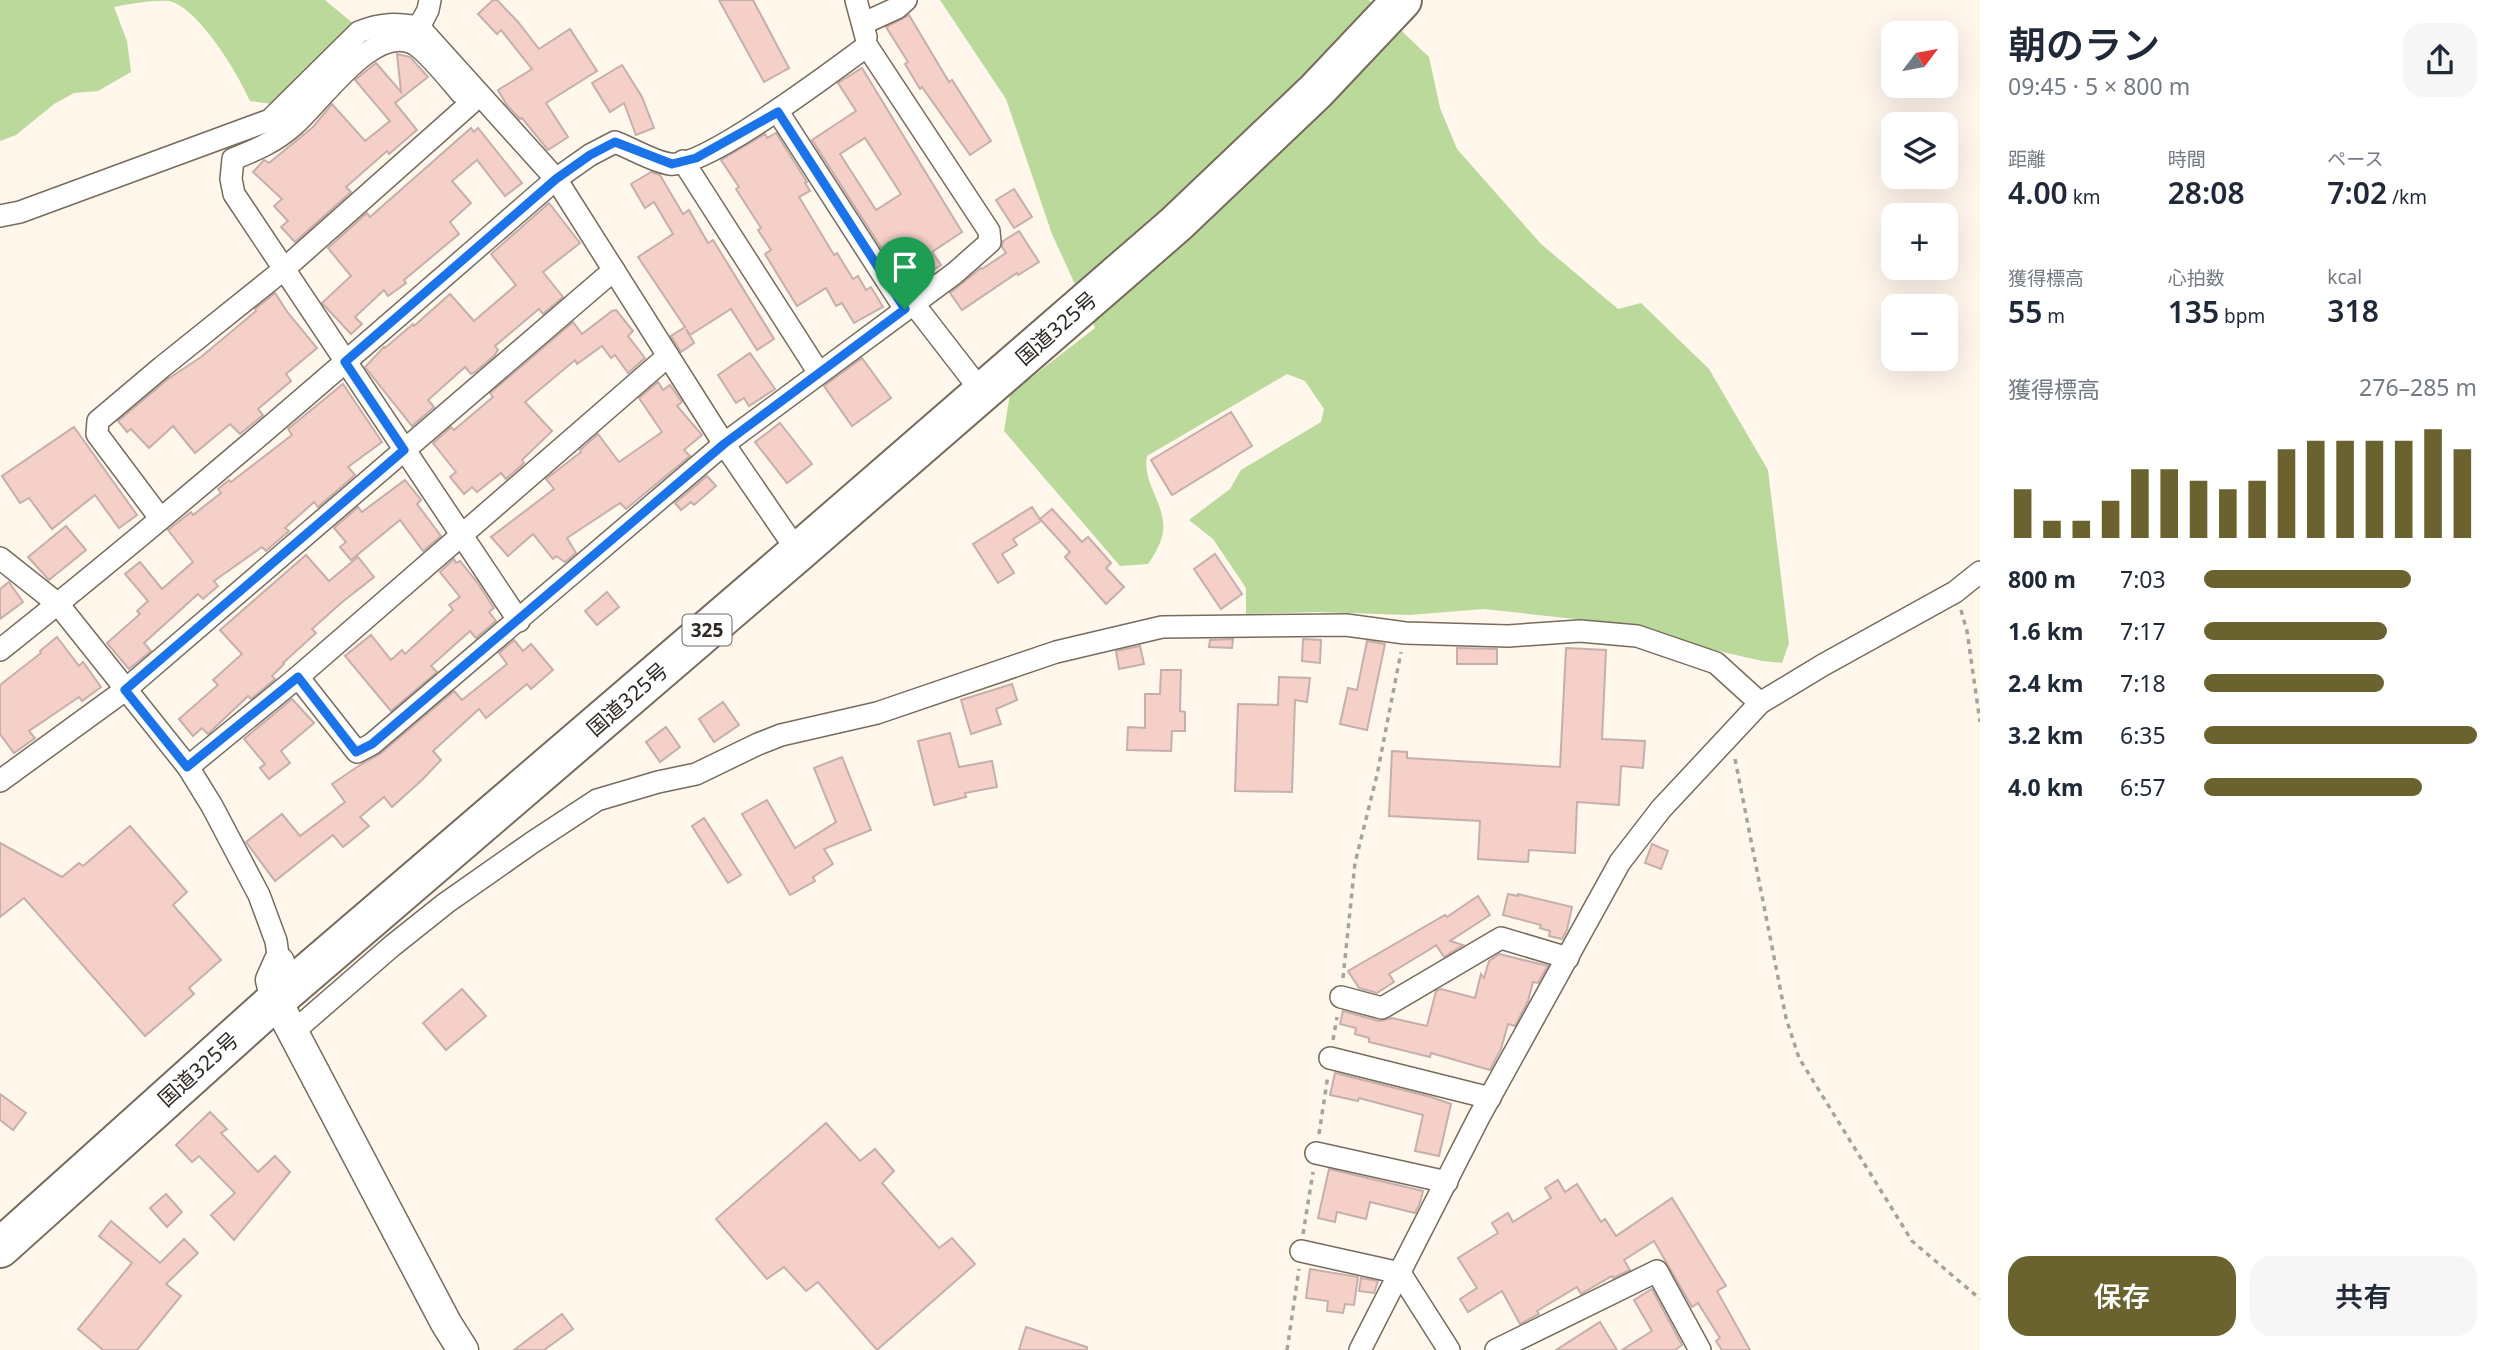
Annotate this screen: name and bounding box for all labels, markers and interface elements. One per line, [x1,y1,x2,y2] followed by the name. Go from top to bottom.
[2008,18,2160,70] text: 朝のラン
[1881,21,1958,98] north arrow
[1881,21,1958,371] map controls
[2403,23,2477,97] button: share
[2008,70,2190,102] text: 09:45 · 5 × 800 m
[1881,112,1958,189] button: layers
[2008,146,2046,172] text: 距離
[2168,146,2206,172] text: 時間
[2327,146,2383,172] text: ペース
[2008,172,2068,213] text: 4.00
[2168,172,2245,213] text: 28:08
[2327,172,2387,213] text: 7:02
[2068,184,2101,210] text: km
[2387,184,2427,210] text: /km
[1881,203,1958,280] button: +
[875,237,935,309] pin
[886,248,924,286] icon: arrive
[2327,264,2362,290] text: kcal
[2008,265,2084,291] text: 獲得標高
[2168,265,2225,291] text: 心拍数
[1009,285,1103,371] street label: 国道325号
[2327,290,2379,331] text: 318
[2008,291,2042,332] text: 55
[2168,291,2219,332] text: 135
[1881,294,1958,371] button: −
[2042,303,2065,329] text: m
[2219,303,2265,329] text: bpm
[2359,371,2477,403] text: 276–285 m
[2008,373,2100,405] text: 獲得標高
[2008,563,2076,595] text: 800 m
[2120,563,2166,595] text: 7:03
[682,614,732,646] road number: 325
[2008,615,2083,647] text: 1.6 km
[2120,615,2166,647] text: 7:17
[580,656,674,742] street label: 国道325号
[2008,667,2083,699] text: 2.4 km
[2120,667,2166,699] text: 7:18
[2008,719,2083,751] text: 3.2 km
[2120,719,2166,751] text: 6:35
[2008,771,2083,803] text: 4.0 km
[2120,771,2166,803] text: 6:57
[152,1025,244,1113] street label: 国道325号
[2008,1256,2236,1336] button: 保存
[2250,1256,2477,1336] button: 共有

